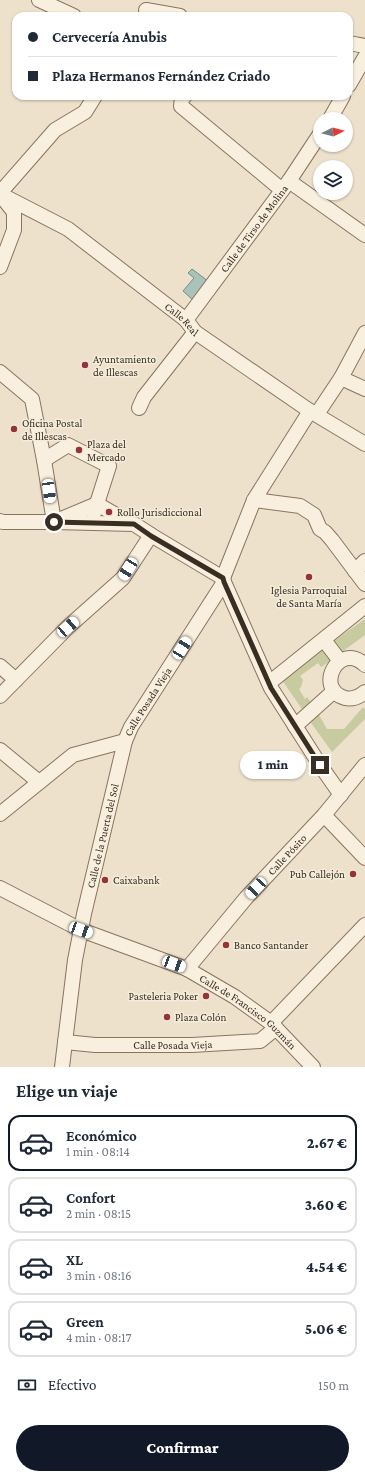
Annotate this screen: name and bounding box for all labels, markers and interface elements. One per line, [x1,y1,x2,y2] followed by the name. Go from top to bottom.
[52,29,167,45] text: Cervecería Anubis
[52,68,270,84] text: Plaza Hermanos Fernández Criado
[313,112,353,152] north arrow
[313,112,353,200] map controls
[313,160,353,200] button: layers
[218,182,290,274] street label: Calle de Tirso de Molina
[163,300,201,339] street label: Calle Real
[93,353,157,378] place label: Ayuntamiento de Illescas
[80,360,90,370] marker: Ayuntamiento de Illescas
[22,417,83,442] place label: Oficina Postal de Illescas
[9,424,19,434] marker: Oficina Postal de Illescas
[87,438,126,463] place label: Plaza del Mercado
[74,445,84,455] marker: Plaza del Mercado
[41,478,57,504] car
[117,506,202,519] place label: Rollo Jurisdiccional
[104,507,114,517] marker: Rollo Jurisdiccional
[45,513,63,531] route start
[117,556,139,582] car
[304,572,314,582] marker: Iglesia Parroquial de Santa María
[271,584,347,609] place label: Iglesia Parroquial de Santa María
[55,615,81,639] car
[171,635,193,661] car
[122,665,174,738] street label: Calle Posada Vieja
[240,751,306,779] callout: 1 min
[311,756,329,774] route end
[258,757,288,772] text: 1 min
[84,782,121,889] street label: Calle de la Puerta del Sol
[265,831,309,877] street label: Calle Pósito
[290,868,345,881] place label: Pub Callejón
[348,869,358,879] marker: Pub Callejón
[113,874,160,886] place label: Caixabank
[100,875,110,885] marker: Caixabank
[243,875,269,901] car
[68,920,94,940] car
[234,939,308,951] place label: Banco Santander
[221,940,231,950] marker: Banco Santander
[161,954,187,974] car
[198,972,299,1052] street label: Calle de Francisco Guzmán
[128,990,198,1002] place label: Pasteleria Poker
[201,991,211,1001] marker: Pasteleria Poker
[175,1011,227,1023] place label: Plaza Colón
[162,1012,172,1022] marker: Plaza Colón
[133,1038,213,1051] street label: Calle Posada Vieja
[16,1081,118,1101] text: Elige un viaje
[18,1125,54,1161] icon: car
[66,1128,137,1144] text: Económico
[307,1135,347,1151] text: 2.67 €
[66,1144,130,1159] text: 1 min · 08:14
[18,1187,54,1223] icon: car
[66,1190,115,1206] text: Confort
[305,1197,347,1213] text: 3.60 €
[66,1206,131,1221] text: 2 min · 08:15
[18,1249,54,1285] icon: car
[66,1252,83,1268] text: XL
[306,1259,347,1275] text: 4.54 €
[66,1268,132,1283] text: 3 min · 08:16
[18,1311,54,1347] icon: car
[66,1314,104,1330] text: Green
[305,1321,347,1337] text: 5.06 €
[66,1330,132,1345] text: 4 min · 08:17
[16,1374,38,1396] icon: cash
[48,1377,96,1393] text: Efectivo
[318,1378,349,1393] text: 150 m
[16,1425,349,1471] button: Confirmar

